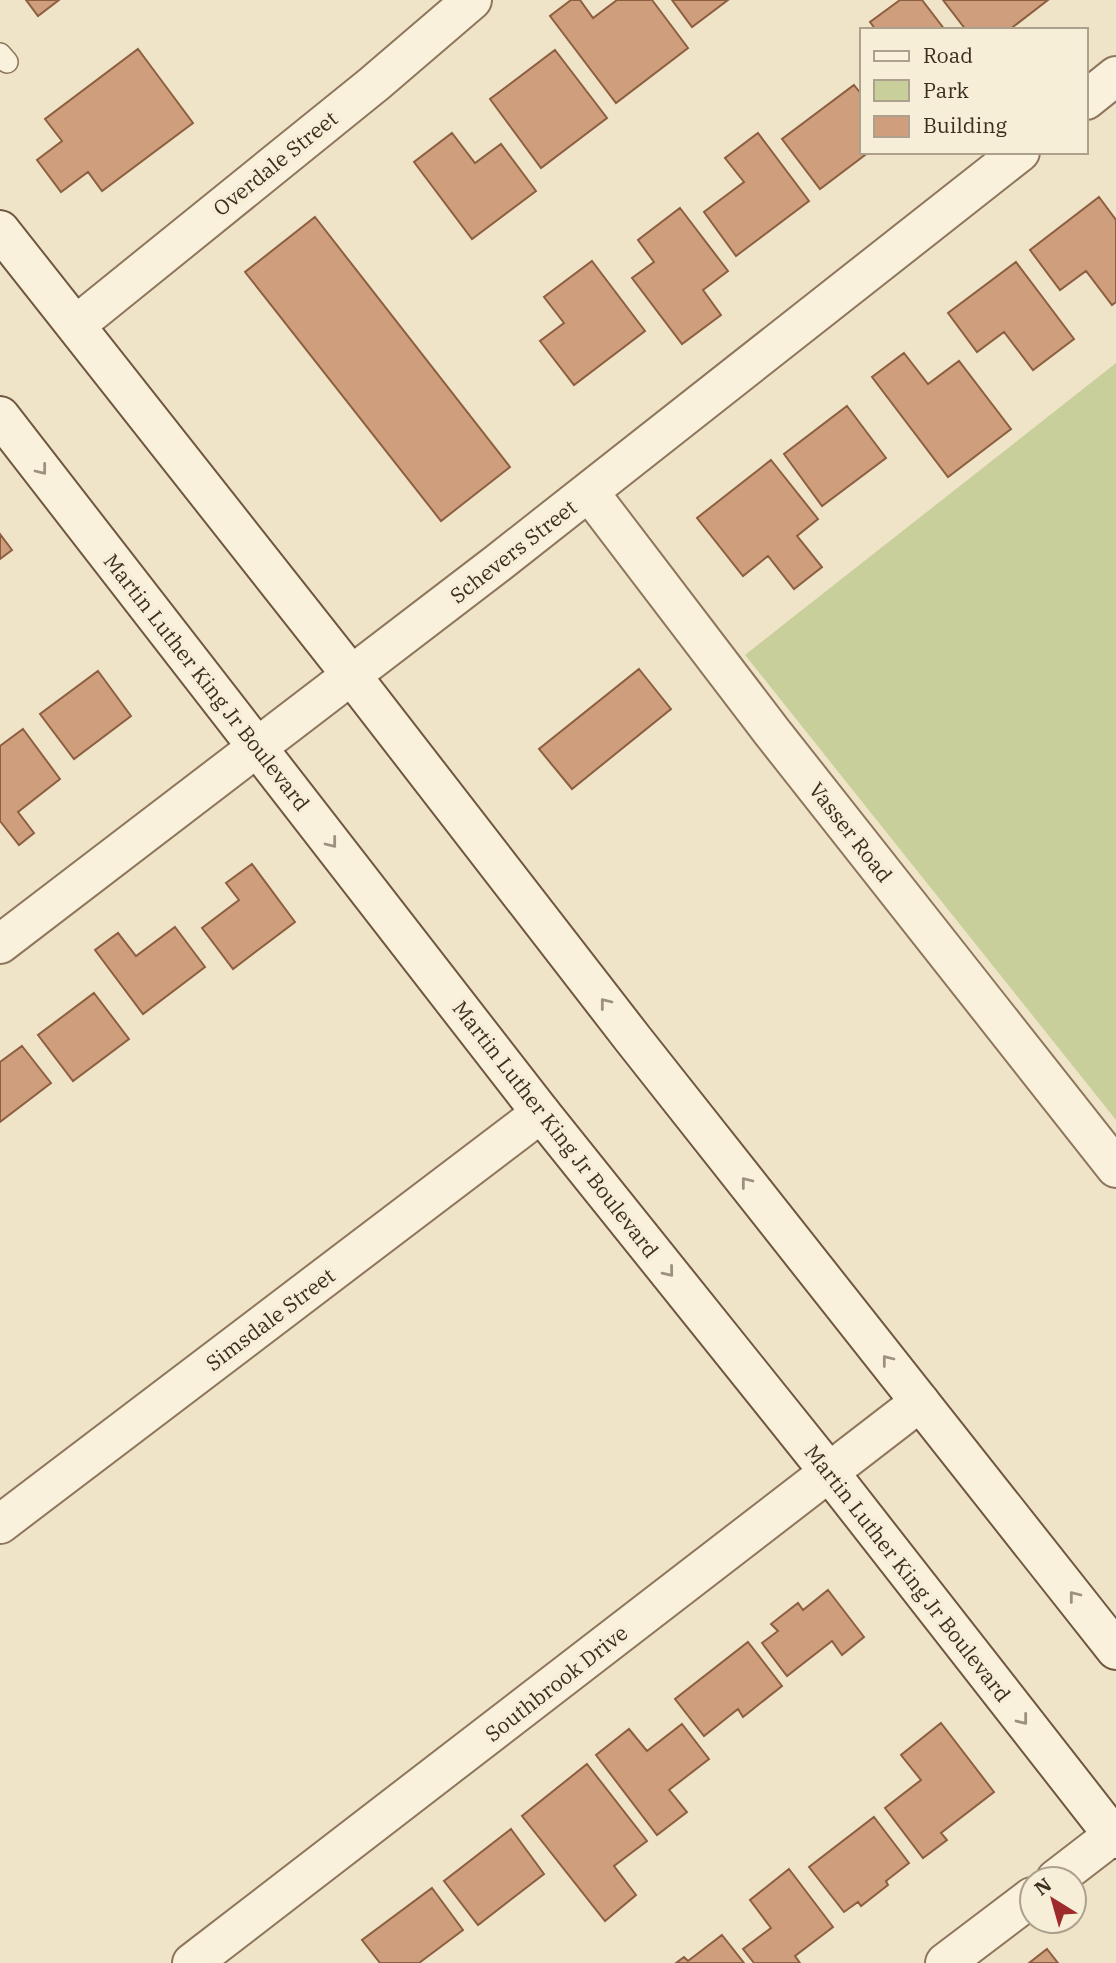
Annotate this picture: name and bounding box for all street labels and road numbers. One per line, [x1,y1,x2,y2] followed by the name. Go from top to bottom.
[207,104,343,222] street label: Overdale Street
[444,493,582,609] street label: Schevers Street
[98,548,316,816] street label: Martin Luther King Jr Boulevard
[803,776,899,888] street label: Vasser Road
[447,995,665,1263] street label: Martin Luther King Jr Boulevard
[200,1261,340,1377] street label: Simsdale Street
[799,1439,1017,1707] street label: Martin Luther King Jr Boulevard
[479,1619,633,1747] street label: Southbrook Drive

